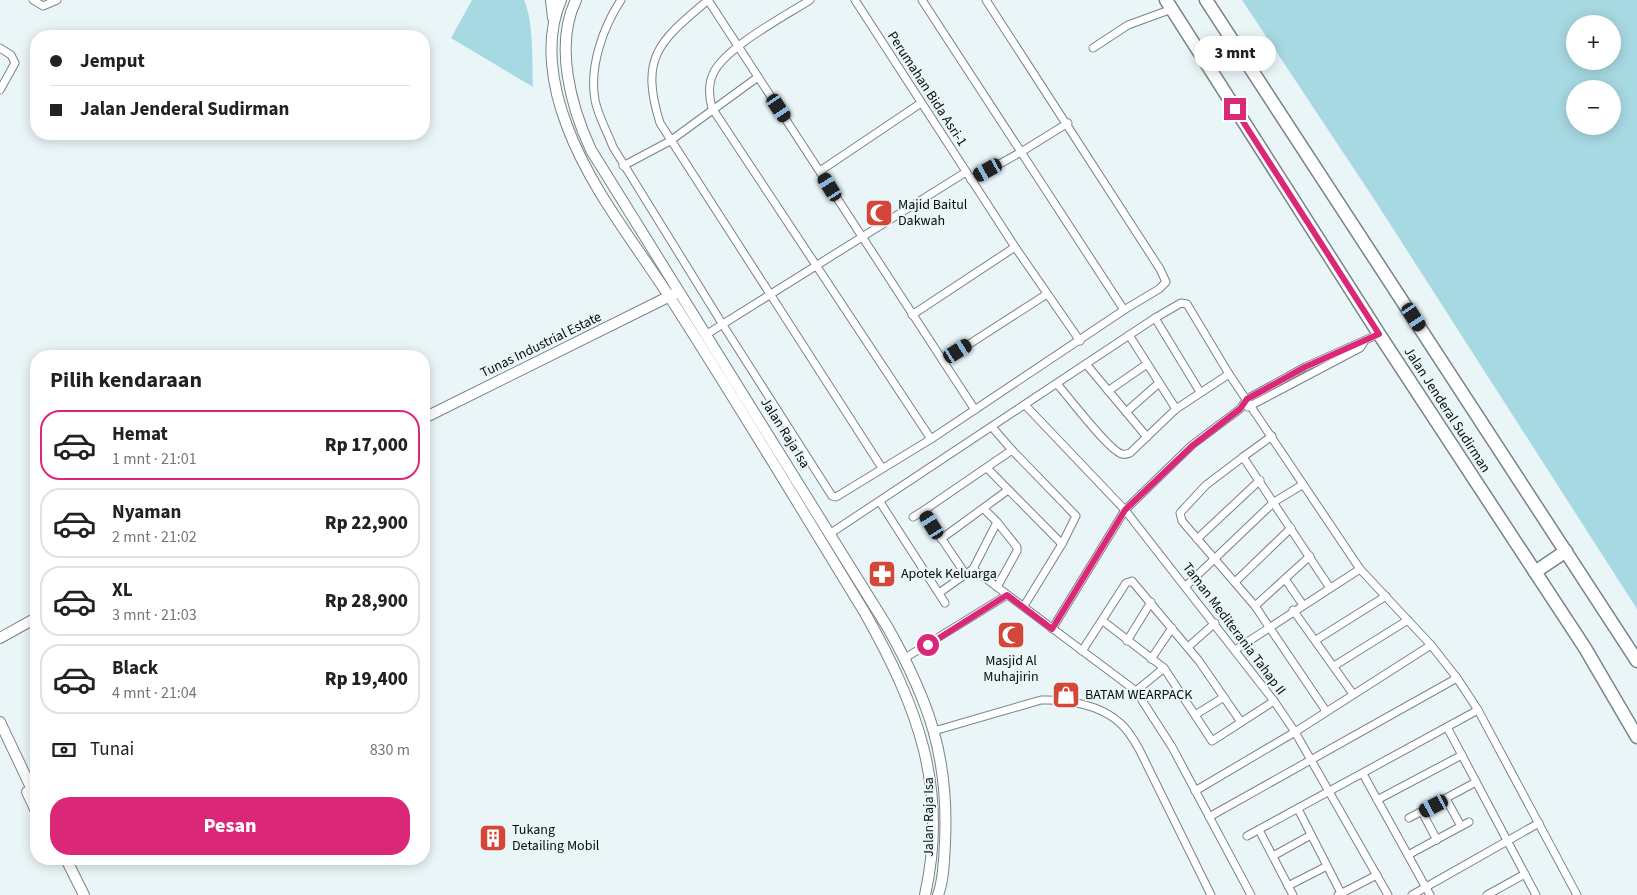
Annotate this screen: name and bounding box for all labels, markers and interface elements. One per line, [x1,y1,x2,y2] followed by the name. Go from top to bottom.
[1566,15,1621,135] map controls
[1566,15,1621,70] button: +
[882,28,972,150] street label: Perumahan Bida Asri-1
[1194,36,1276,72] callout: 3 mnt
[1214,42,1256,64] text: 3 mnt
[80,48,145,75] text: Jemput
[1566,80,1621,135] button: −
[764,91,793,125] car
[80,96,289,123] text: Jalan Jenderal Sudirman
[1224,98,1246,120] route end
[971,156,1004,184] car
[815,170,844,204] car
[898,195,968,231] place label: Majid Baitul Dakwah
[864,198,894,228] mosque icon: Majid Baitul Dakwah
[1399,300,1428,334] car
[477,307,605,383] street label: Tunas Industrial Estate
[941,337,974,365] car
[1399,343,1495,477] street label: Jalan Jenderal Sudirman
[50,364,202,396] text: Pilih kendaraan
[755,394,815,472] street label: Jalan Raja Isa
[112,421,168,448] text: Hemat
[52,423,97,468] icon: car
[325,432,408,459] text: Rp 17,000
[112,448,197,470] text: 1 mnt · 21:01
[112,499,181,526] text: Nyaman
[52,501,97,546] icon: car
[917,508,946,542] car
[325,510,408,537] text: Rp 22,900
[112,526,197,548] text: 2 mnt · 21:02
[867,559,897,589] pharmacy icon: Apotek Keluarga
[1178,559,1290,699] street label: Taman Mediterania Tahap II
[901,564,997,584] place label: Apotek Keluarga
[112,577,133,604] text: XL
[52,579,97,624] icon: car
[325,588,408,615] text: Rp 28,900
[112,604,197,626] text: 3 mnt · 21:03
[996,620,1026,650] mosque icon: Masjid Al Muhajirin
[917,634,939,656] route start
[983,651,1039,687] place label: Masjid Al Muhajirin
[112,655,158,682] text: Black
[52,657,97,702] icon: car
[325,666,408,693] text: Rp 19,400
[1051,680,1081,710] shop icon: BATAM WEARPACK
[112,682,197,704] text: 4 mnt · 21:04
[1085,685,1193,705] place label: BATAM WEARPACK
[50,736,78,764] icon: cash
[90,736,134,763] text: Tunai
[370,739,410,761] text: 830 m
[919,777,939,857] street label: Jalan Raja Isa
[1417,792,1450,820] car
[50,797,410,855] button: Pesan
[512,820,600,856] place label: Tukang Detailing Mobil
[478,823,508,853] building icon: Tukang Detailing Mobil

